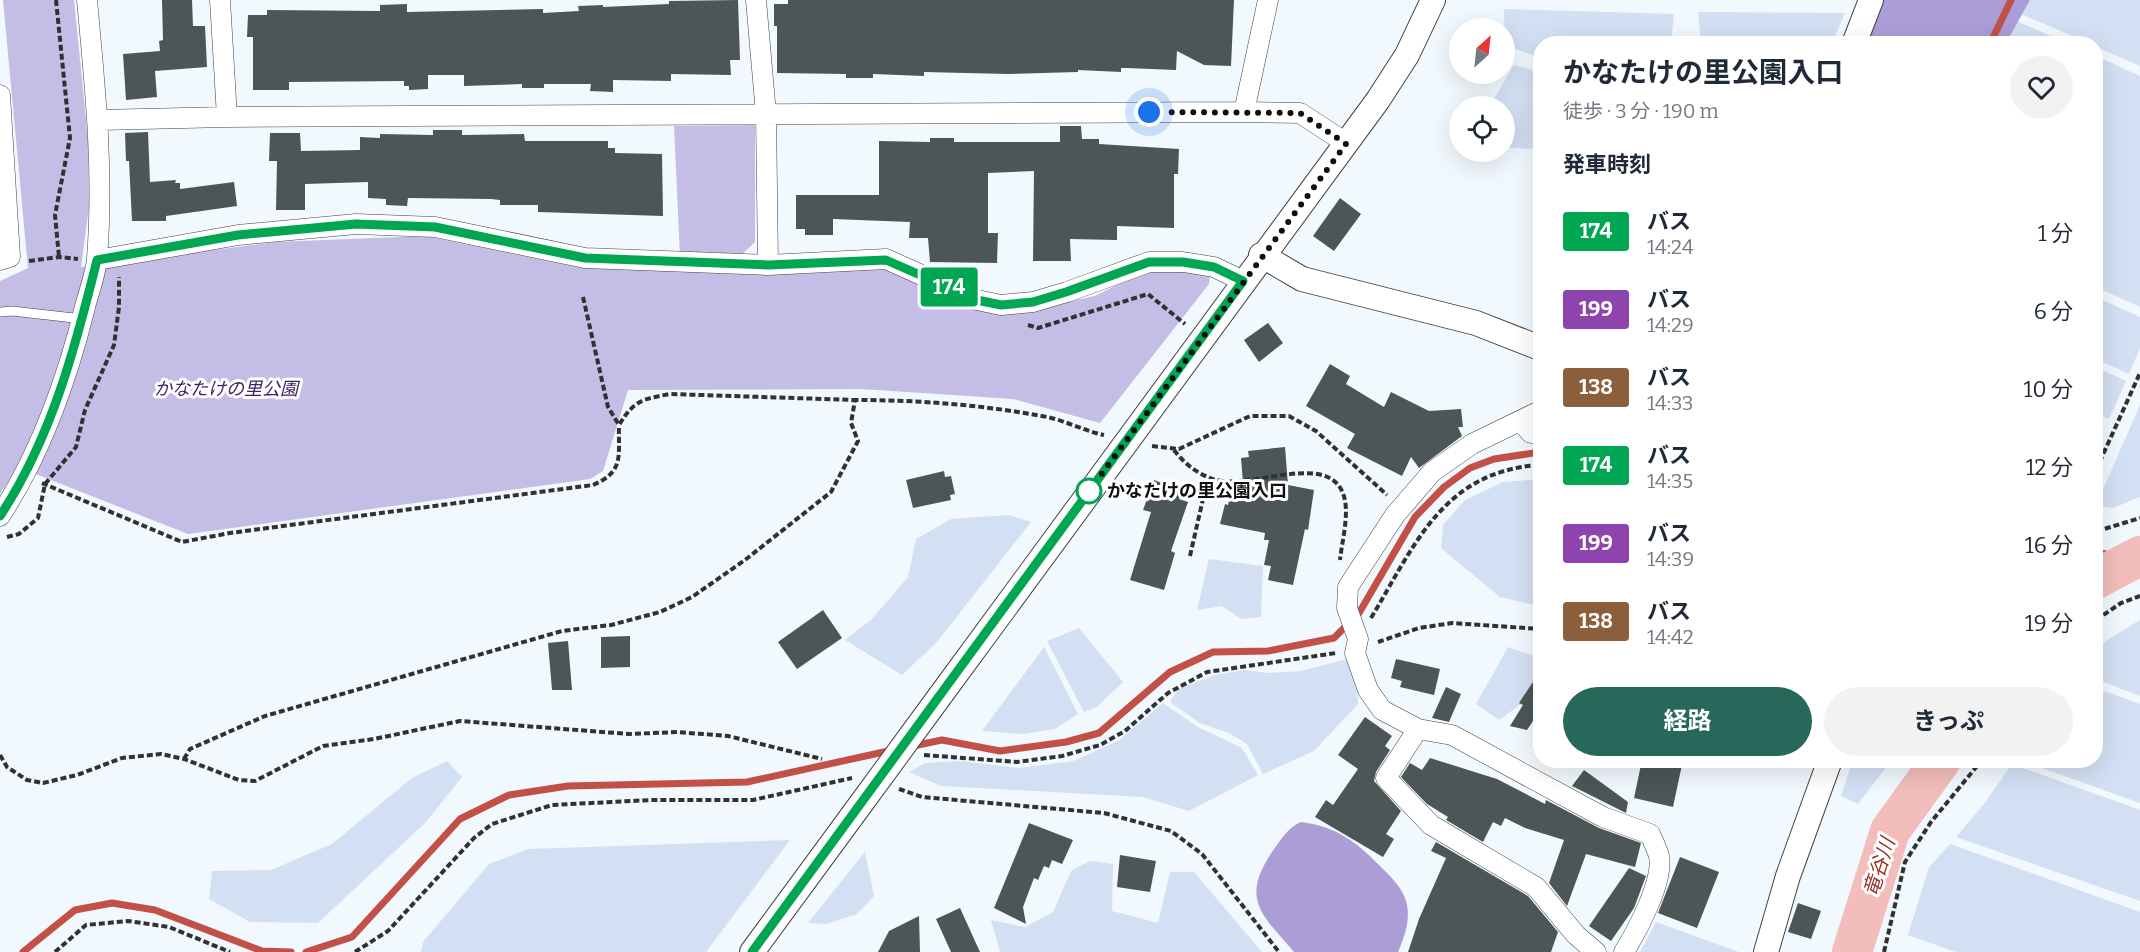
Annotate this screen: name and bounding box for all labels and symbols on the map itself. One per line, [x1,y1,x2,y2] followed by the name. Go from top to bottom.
[1449,18,1515,84] north arrow
[1134,97,1164,127] your location
[914,268,984,306] line badge: 174
[154,378,301,400] park label: かなたけの里公園
[1076,478,1102,504] marker: かなたけの里公園入口
[1107,480,1287,502] place label: かなたけの里公園入口
[1858,833,1900,899] water label: 竜谷川

